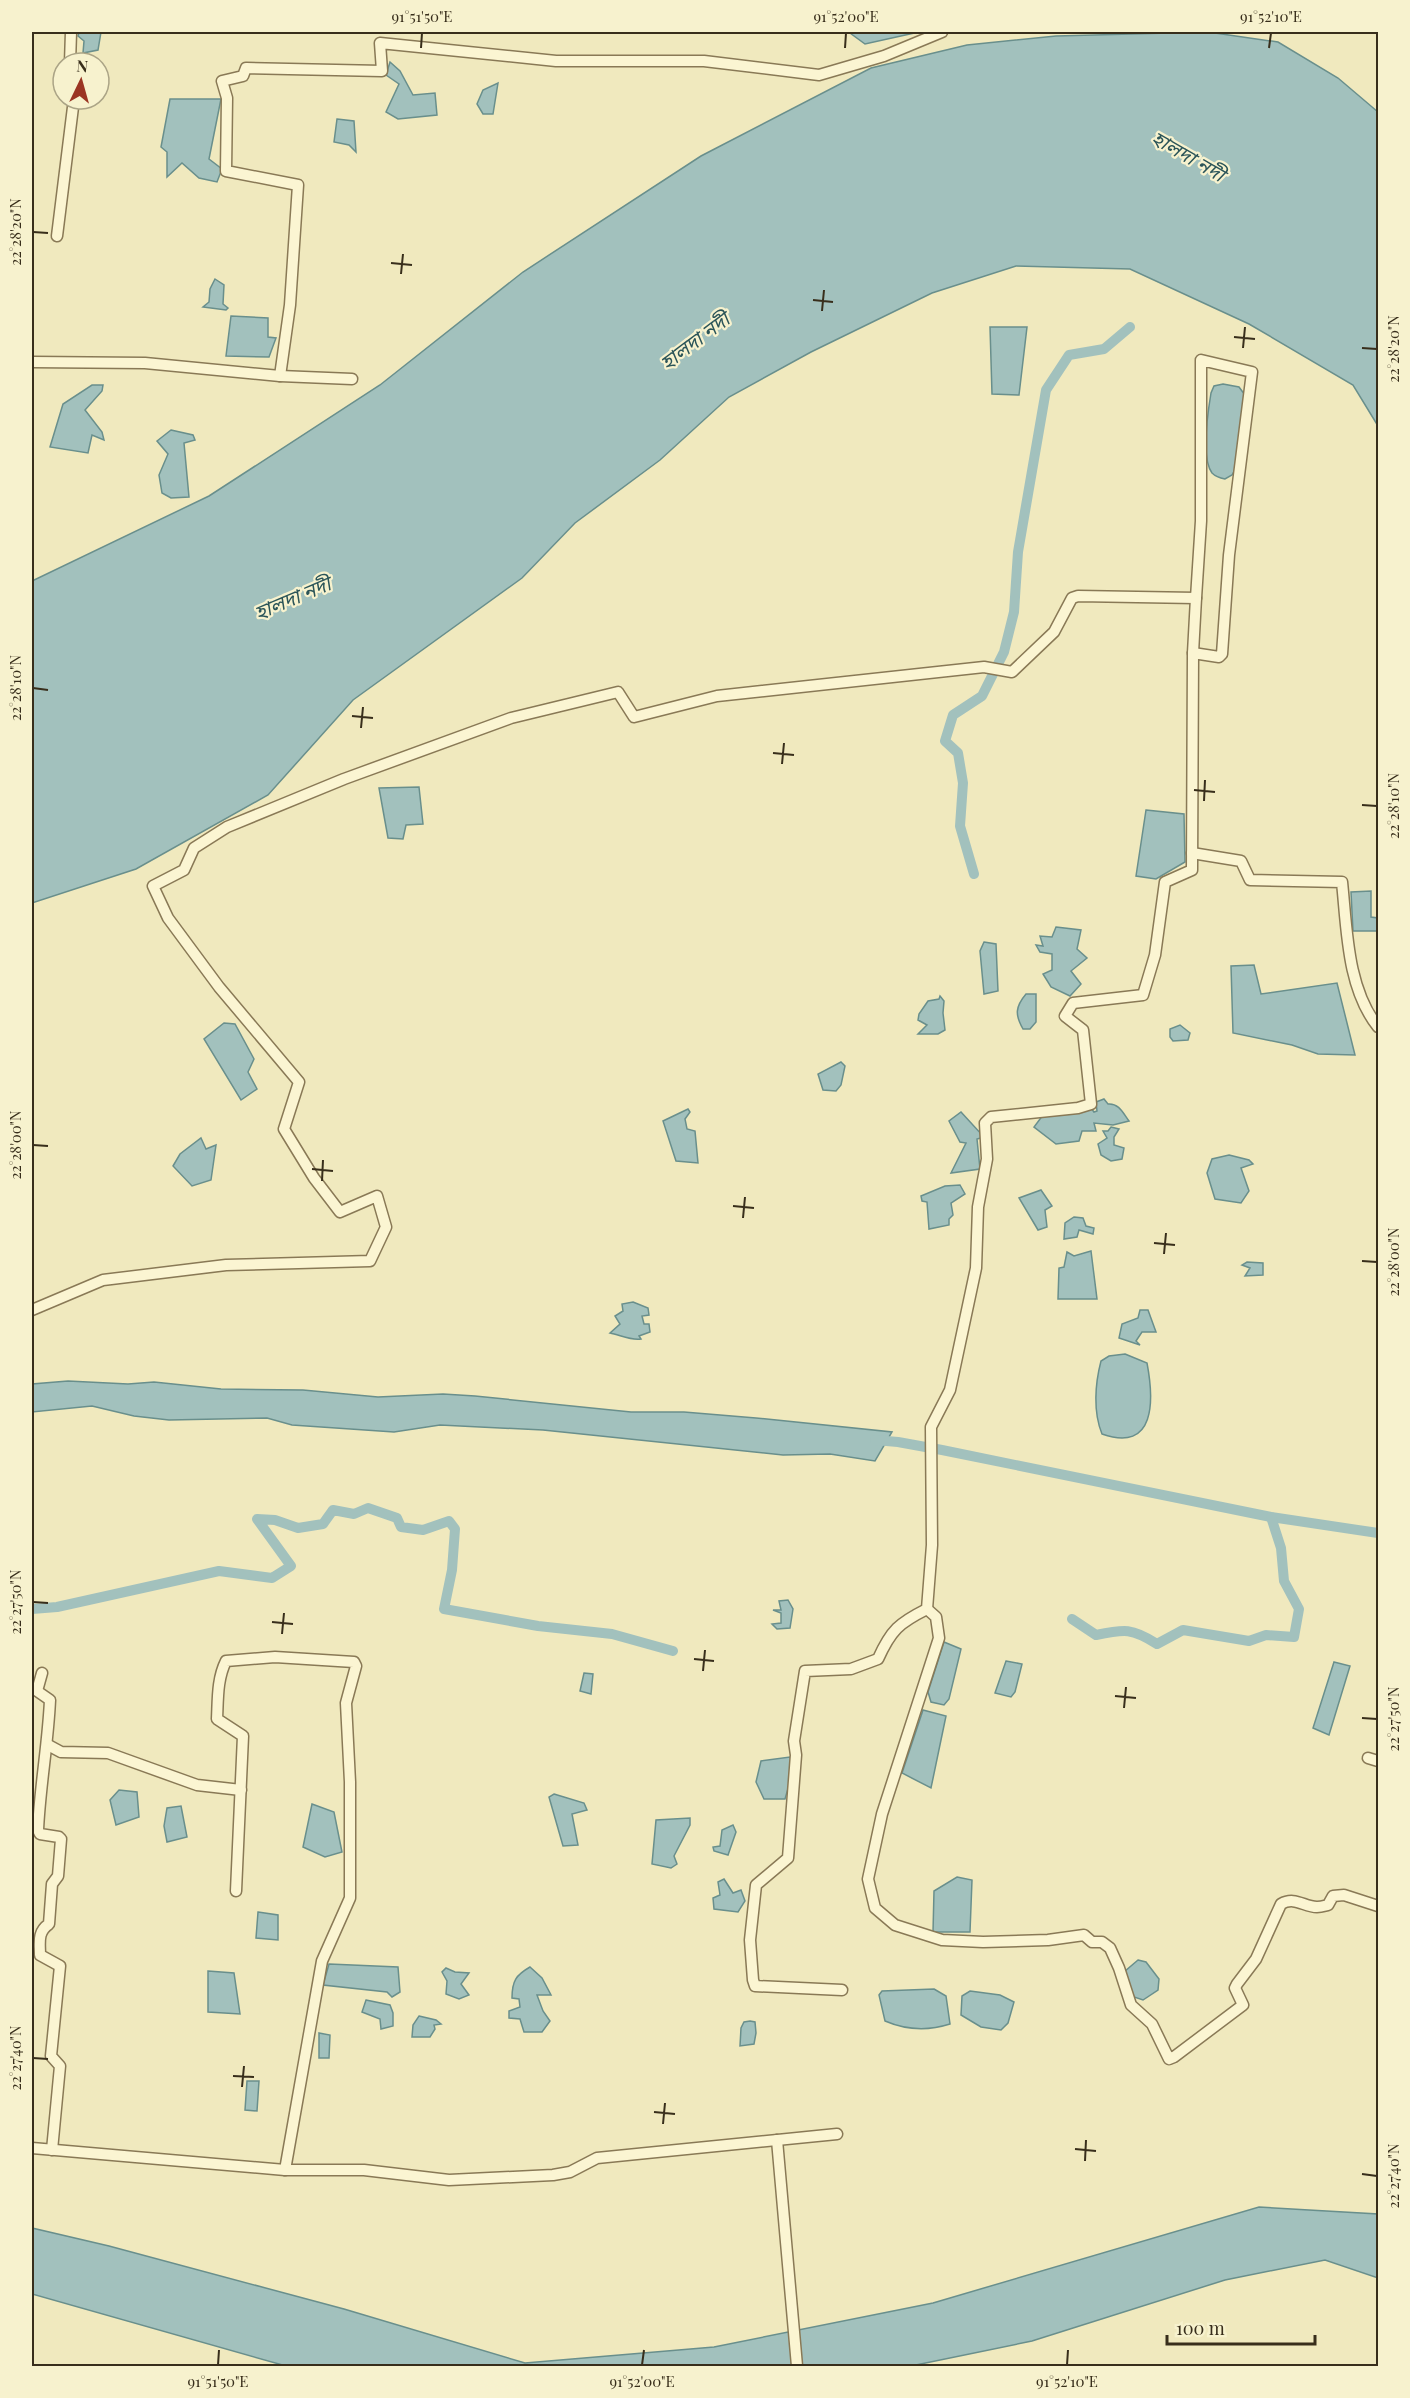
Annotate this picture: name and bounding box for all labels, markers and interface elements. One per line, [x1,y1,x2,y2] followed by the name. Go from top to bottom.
[391,6,453,26] text: 91°51'50"E
[813,6,879,26] text: 91°52'00"E
[1240,6,1302,26] text: 91°52'10"E
[51,51,111,111] north arrow
[76,55,89,77] text: N
[1147,123,1234,189] water label: হালদা নদী
[5,198,25,266] text: 22°28'20"N
[654,303,737,375] water label: হালদা নদী
[1383,315,1403,383] text: 22°28'20"N
[250,567,338,625] water label: হালদা নদী
[5,655,25,721] text: 22°28'10"N
[1383,773,1403,839] text: 22°28'10"N
[5,1110,25,1180] text: 22°28'00"N
[1383,1227,1403,1297] text: 22°28'00"N
[5,1569,25,1634] text: 22°27'50"N
[1383,1686,1403,1751] text: 22°27'50"N
[5,2025,25,2090] text: 22°27'40"N
[1383,2143,1403,2208] text: 22°27'40"N
[1167,2308,1316,2346] scale bar
[1176,2316,1225,2340] text: 100 m
[187,2371,249,2391] text: 91°51'50"E
[609,2371,675,2391] text: 91°52'00"E
[1036,2371,1098,2391] text: 91°52'10"E

